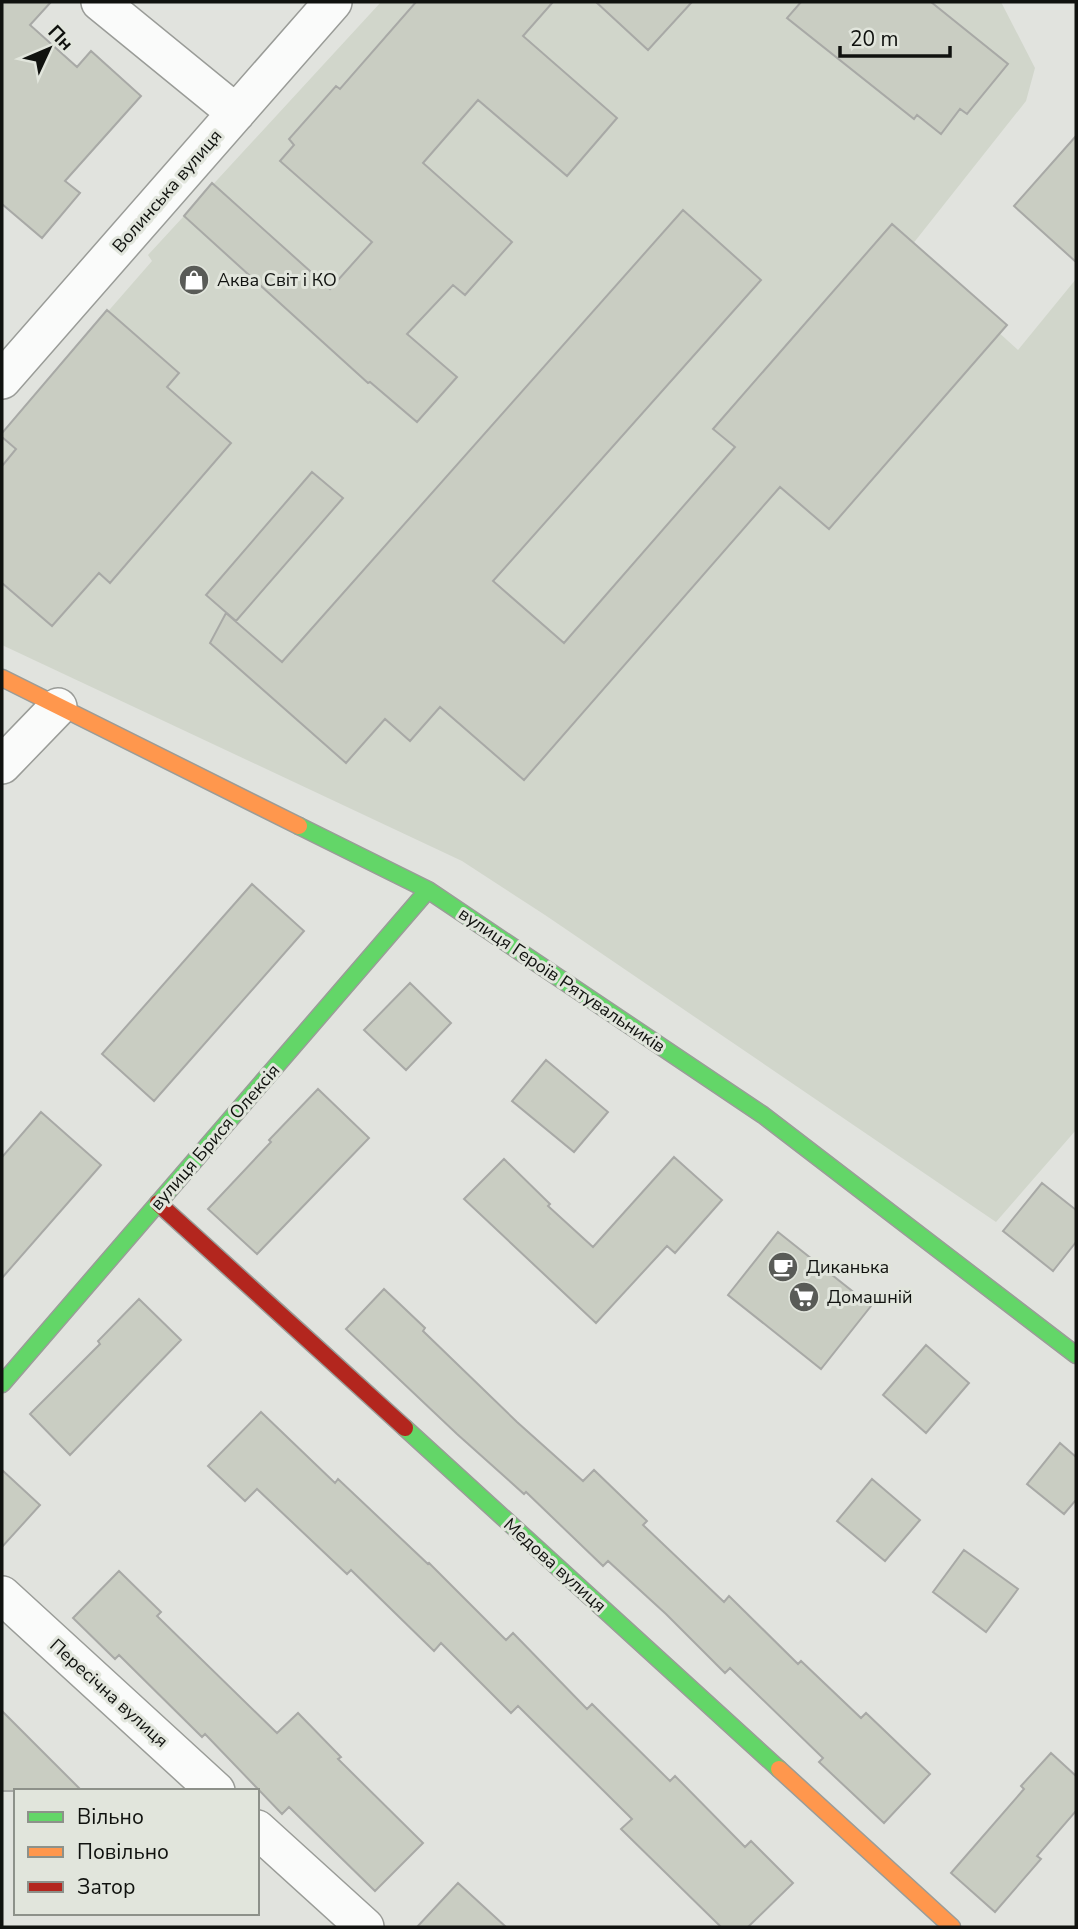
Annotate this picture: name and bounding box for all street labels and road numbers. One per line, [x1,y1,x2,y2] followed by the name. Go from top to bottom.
[107,124,227,258] street label: Волинська вулиця
[454,902,670,1058] street label: вулиця Героїв Рятувальників
[145,1059,285,1215] street label: вулиця Брися Олексія
[499,1513,611,1617] street label: Медова вулиця
[45,1633,173,1753] street label: Пересічна вулиця

